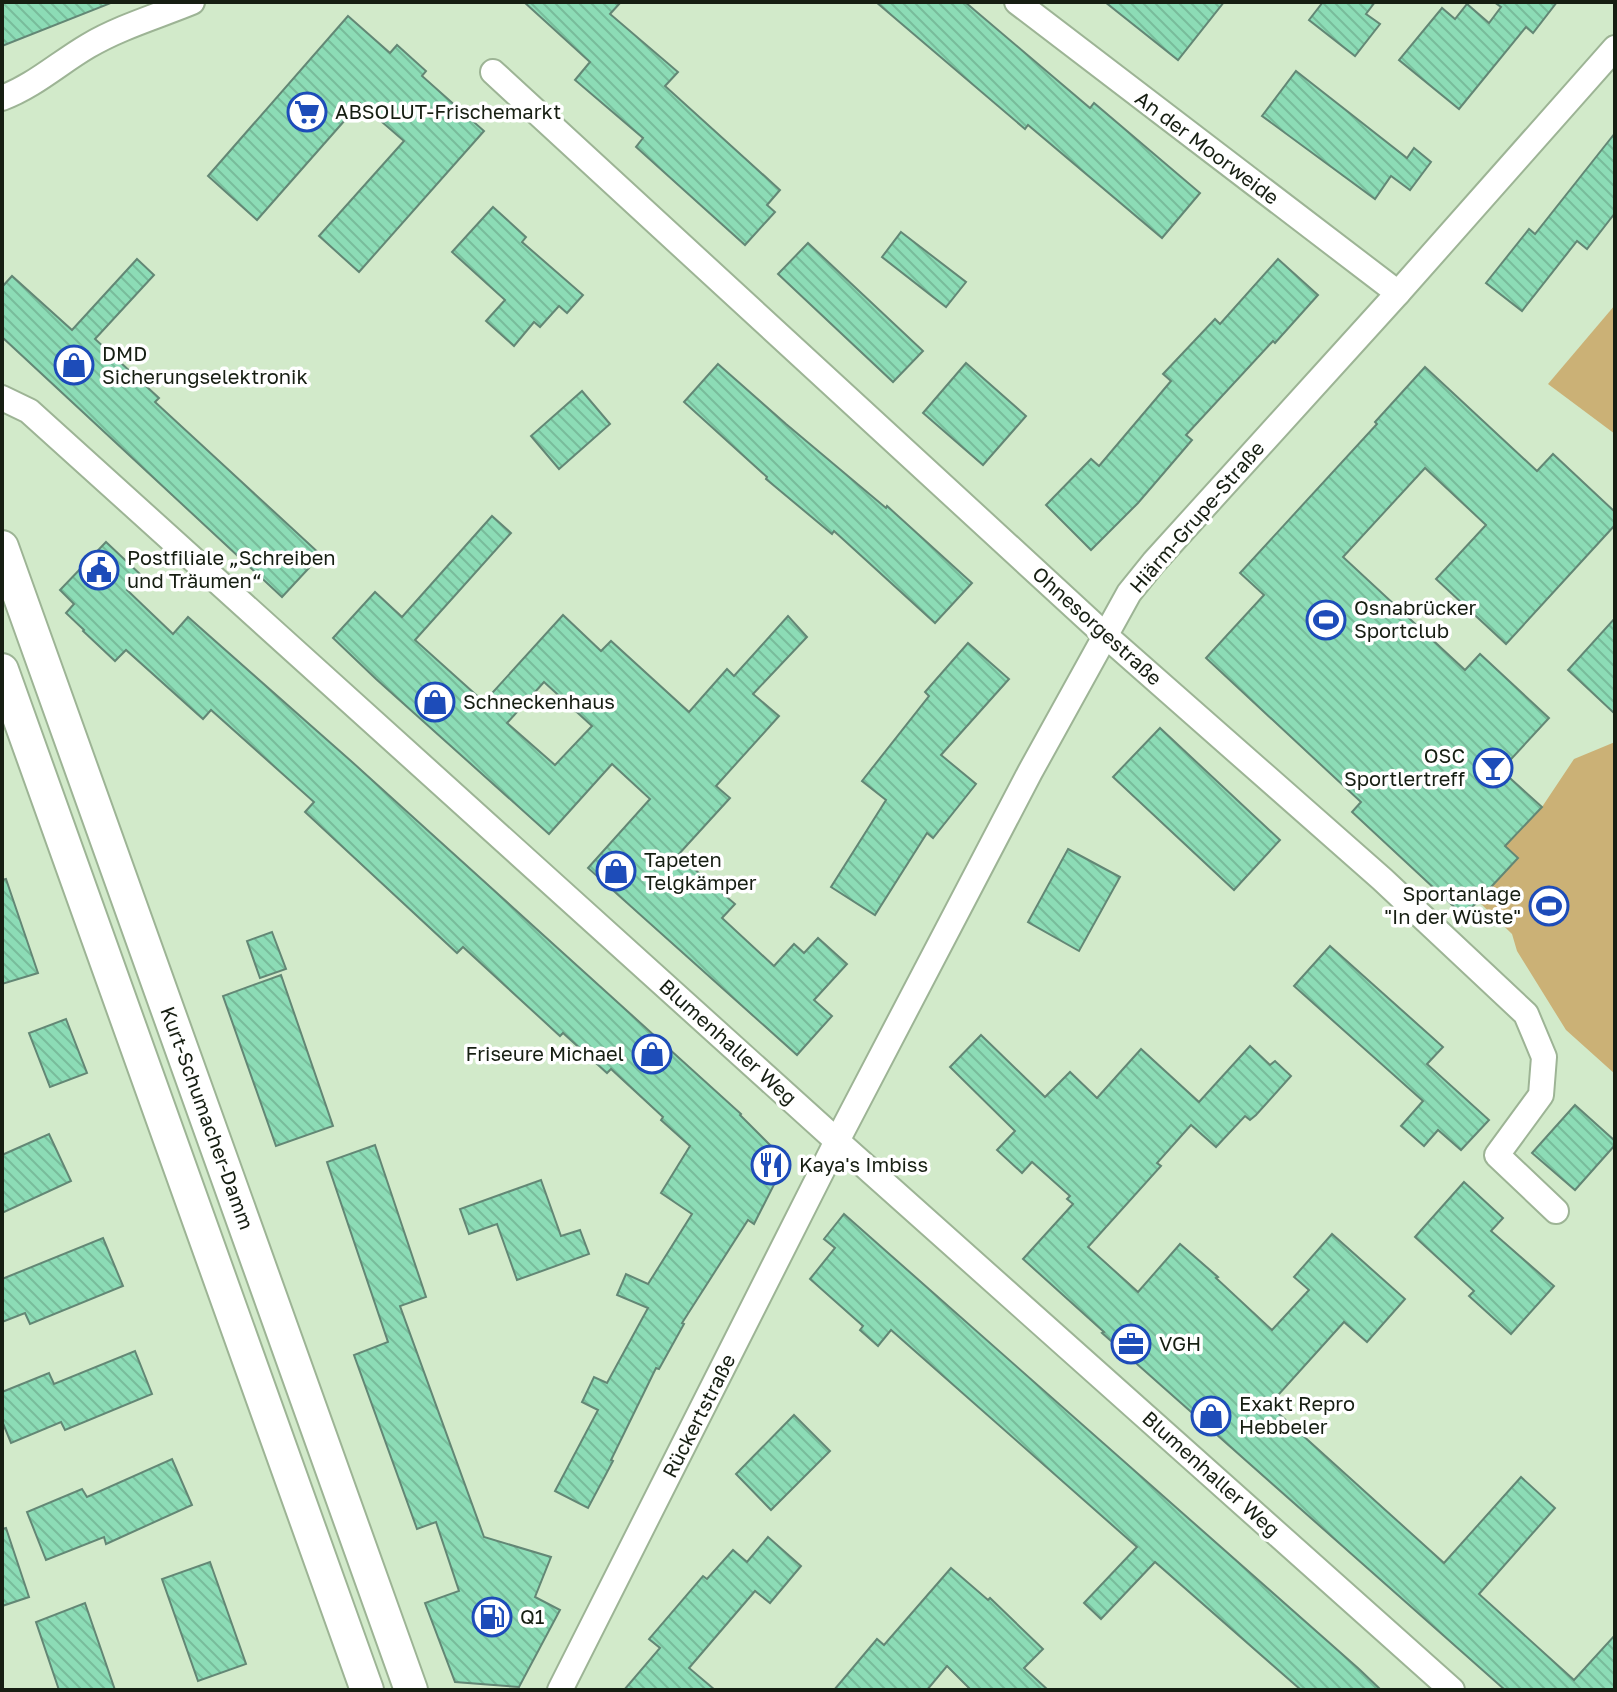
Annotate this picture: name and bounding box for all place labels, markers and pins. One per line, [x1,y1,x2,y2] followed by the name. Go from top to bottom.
[286,91,328,133] supermarket icon: ABSOLUT-Frischemarkt
[335,99,561,123] place label: ABSOLUT-Frischemarkt
[102,341,308,388] place label: DMD Sicherungselektronik
[53,344,95,386] shop icon: DMD Sicherungselektronik
[127,545,336,592] place label: Postfiliale „Schreiben und Träumen“
[78,549,120,591] public building icon: Postfiliale „Schreiben und Träumen“
[1354,595,1477,642] place label: Osnabrücker Sportclub
[1305,599,1347,641] sports icon: Osnabrücker Sportclub
[414,681,456,723] shop icon: Schneckenhaus
[463,689,615,713] place label: Schneckenhaus
[1344,743,1465,790] place label: OSC Sportlertreff
[1472,747,1514,789] bar icon: OSC Sportlertreff
[644,847,757,894] place label: Tapeten Telgkämper
[595,850,637,892] shop icon: Tapeten Telgkämper
[1384,881,1521,928] place label: Sportanlage "In der Wüste"
[1528,885,1570,927] sports icon: Sportanlage "In der Wüste"
[631,1033,673,1075] shop icon: Friseure Michael
[465,1041,624,1065] place label: Friseure Michael
[750,1144,792,1186] restaurant icon: Kaya's Imbiss
[799,1152,928,1176] place label: Kaya's Imbiss
[1110,1323,1152,1365] office icon: VGH
[1159,1331,1201,1355] place label: VGH
[1239,1391,1355,1438] place label: Exakt Repro Hebbeler
[1190,1395,1232,1437] shop icon: Exakt Repro Hebbeler
[471,1596,513,1638] fuel station icon: Q1
[520,1604,545,1628] place label: Q1

